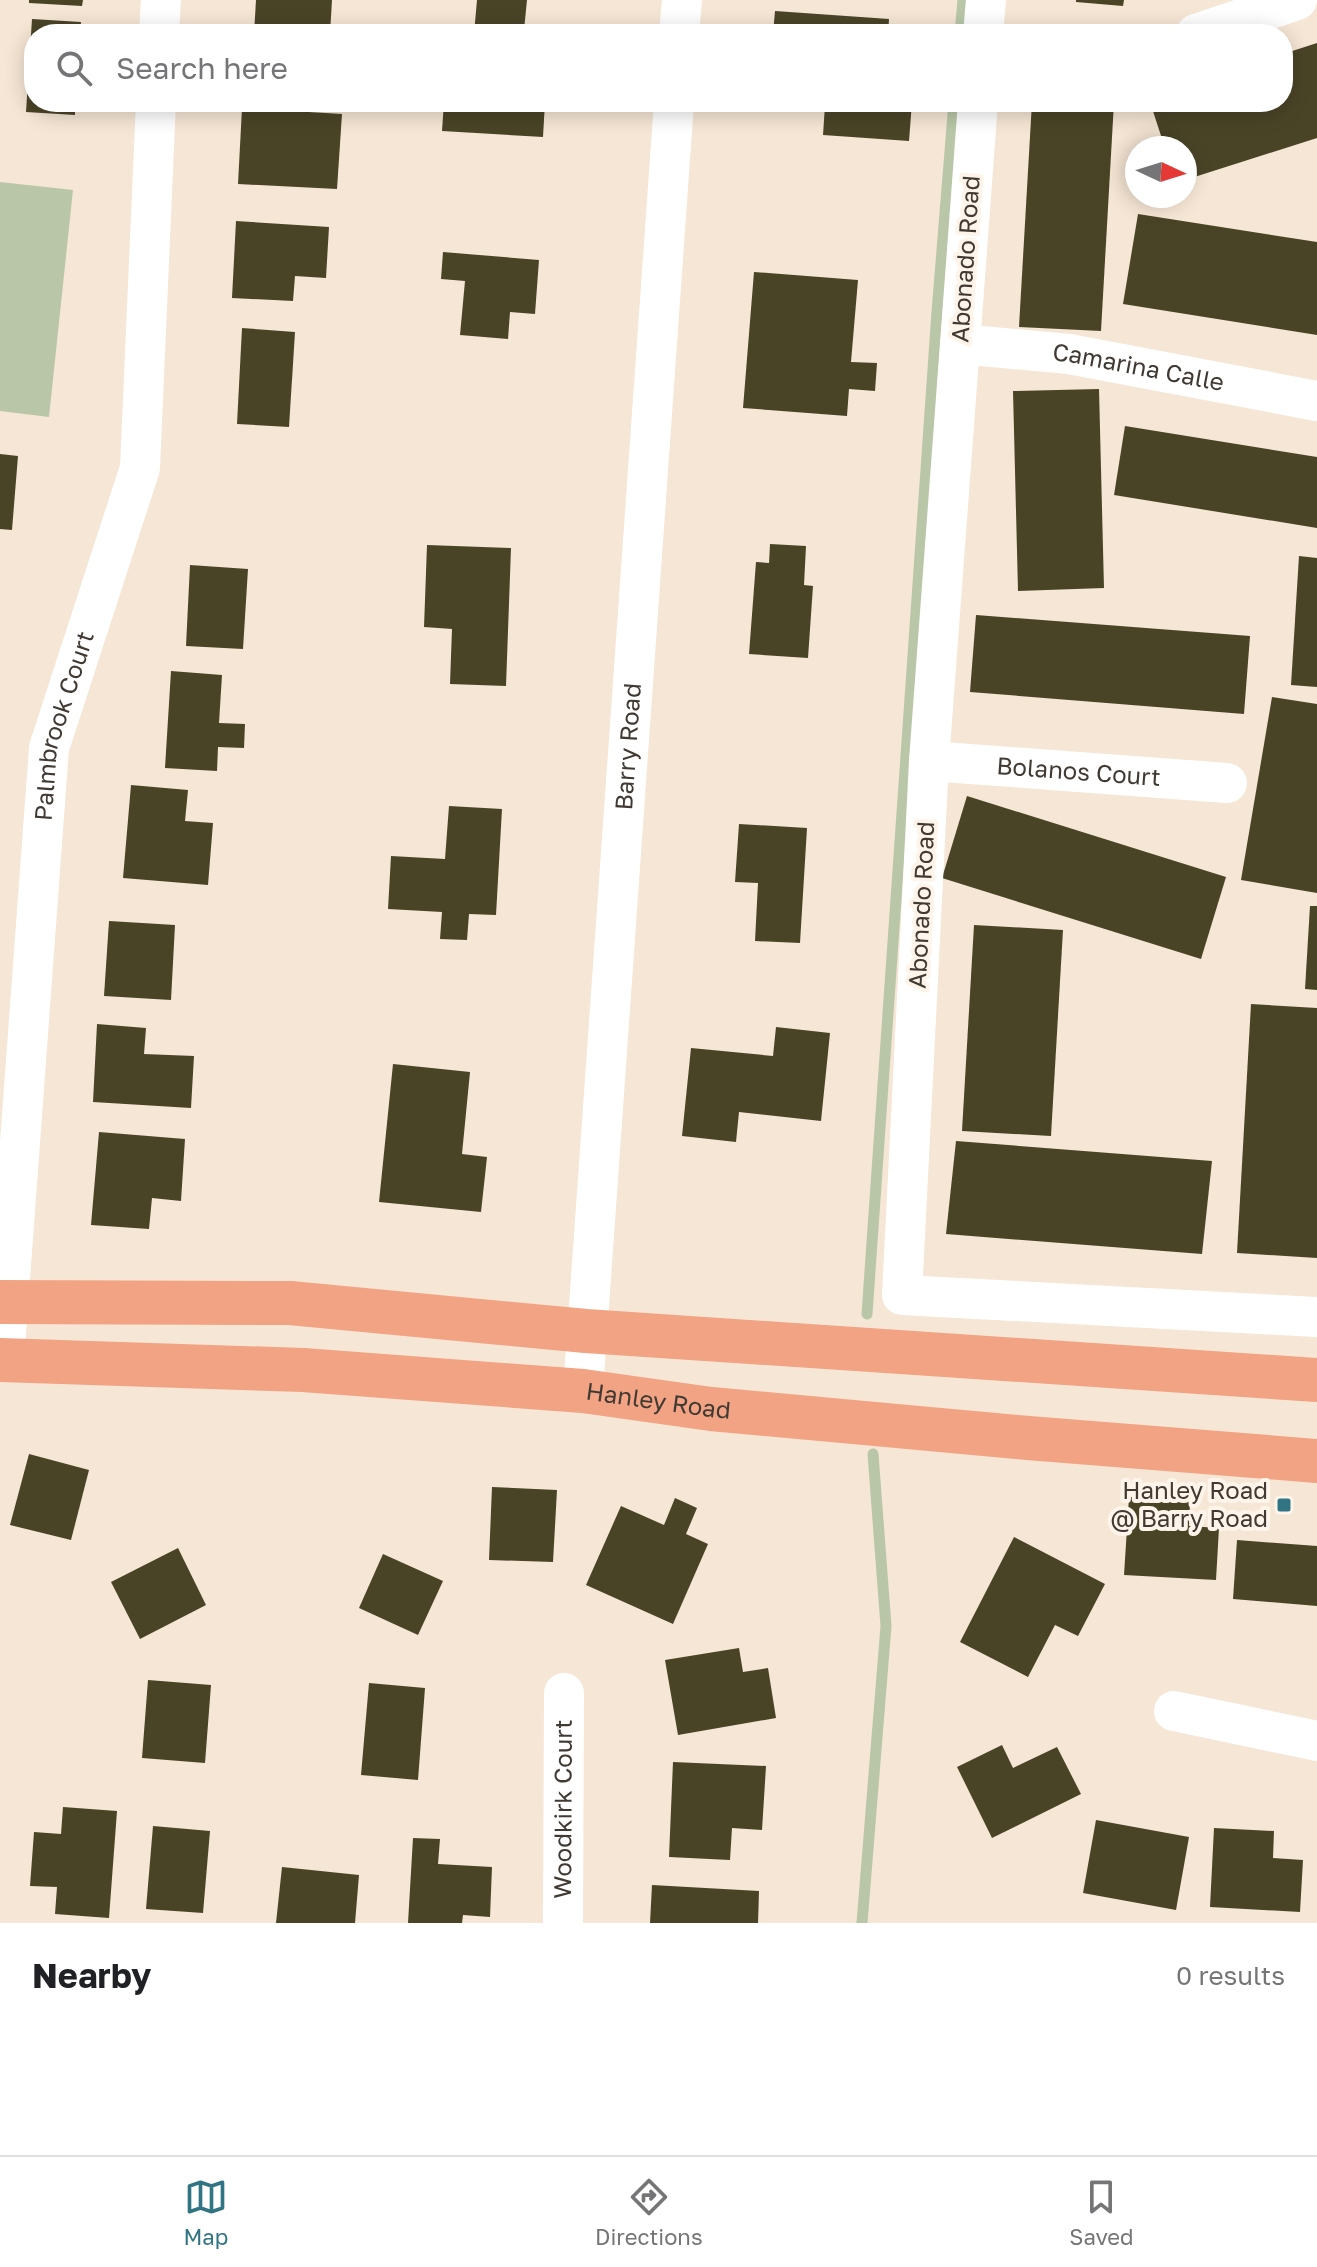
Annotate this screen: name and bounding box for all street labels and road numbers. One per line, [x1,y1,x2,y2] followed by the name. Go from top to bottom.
[944,174,985,343] street label: Abonado Road
[1052,337,1227,396] street label: Camarina Calle
[28,627,99,822] street label: Palmbrook Court
[608,682,646,811] street label: Barry Road
[996,750,1162,791] street label: Bolanos Court
[902,821,939,989] street label: Abonado Road
[584,1376,732,1424] street label: Hanley Road
[547,1719,577,1899] street label: Woodkirk Court

